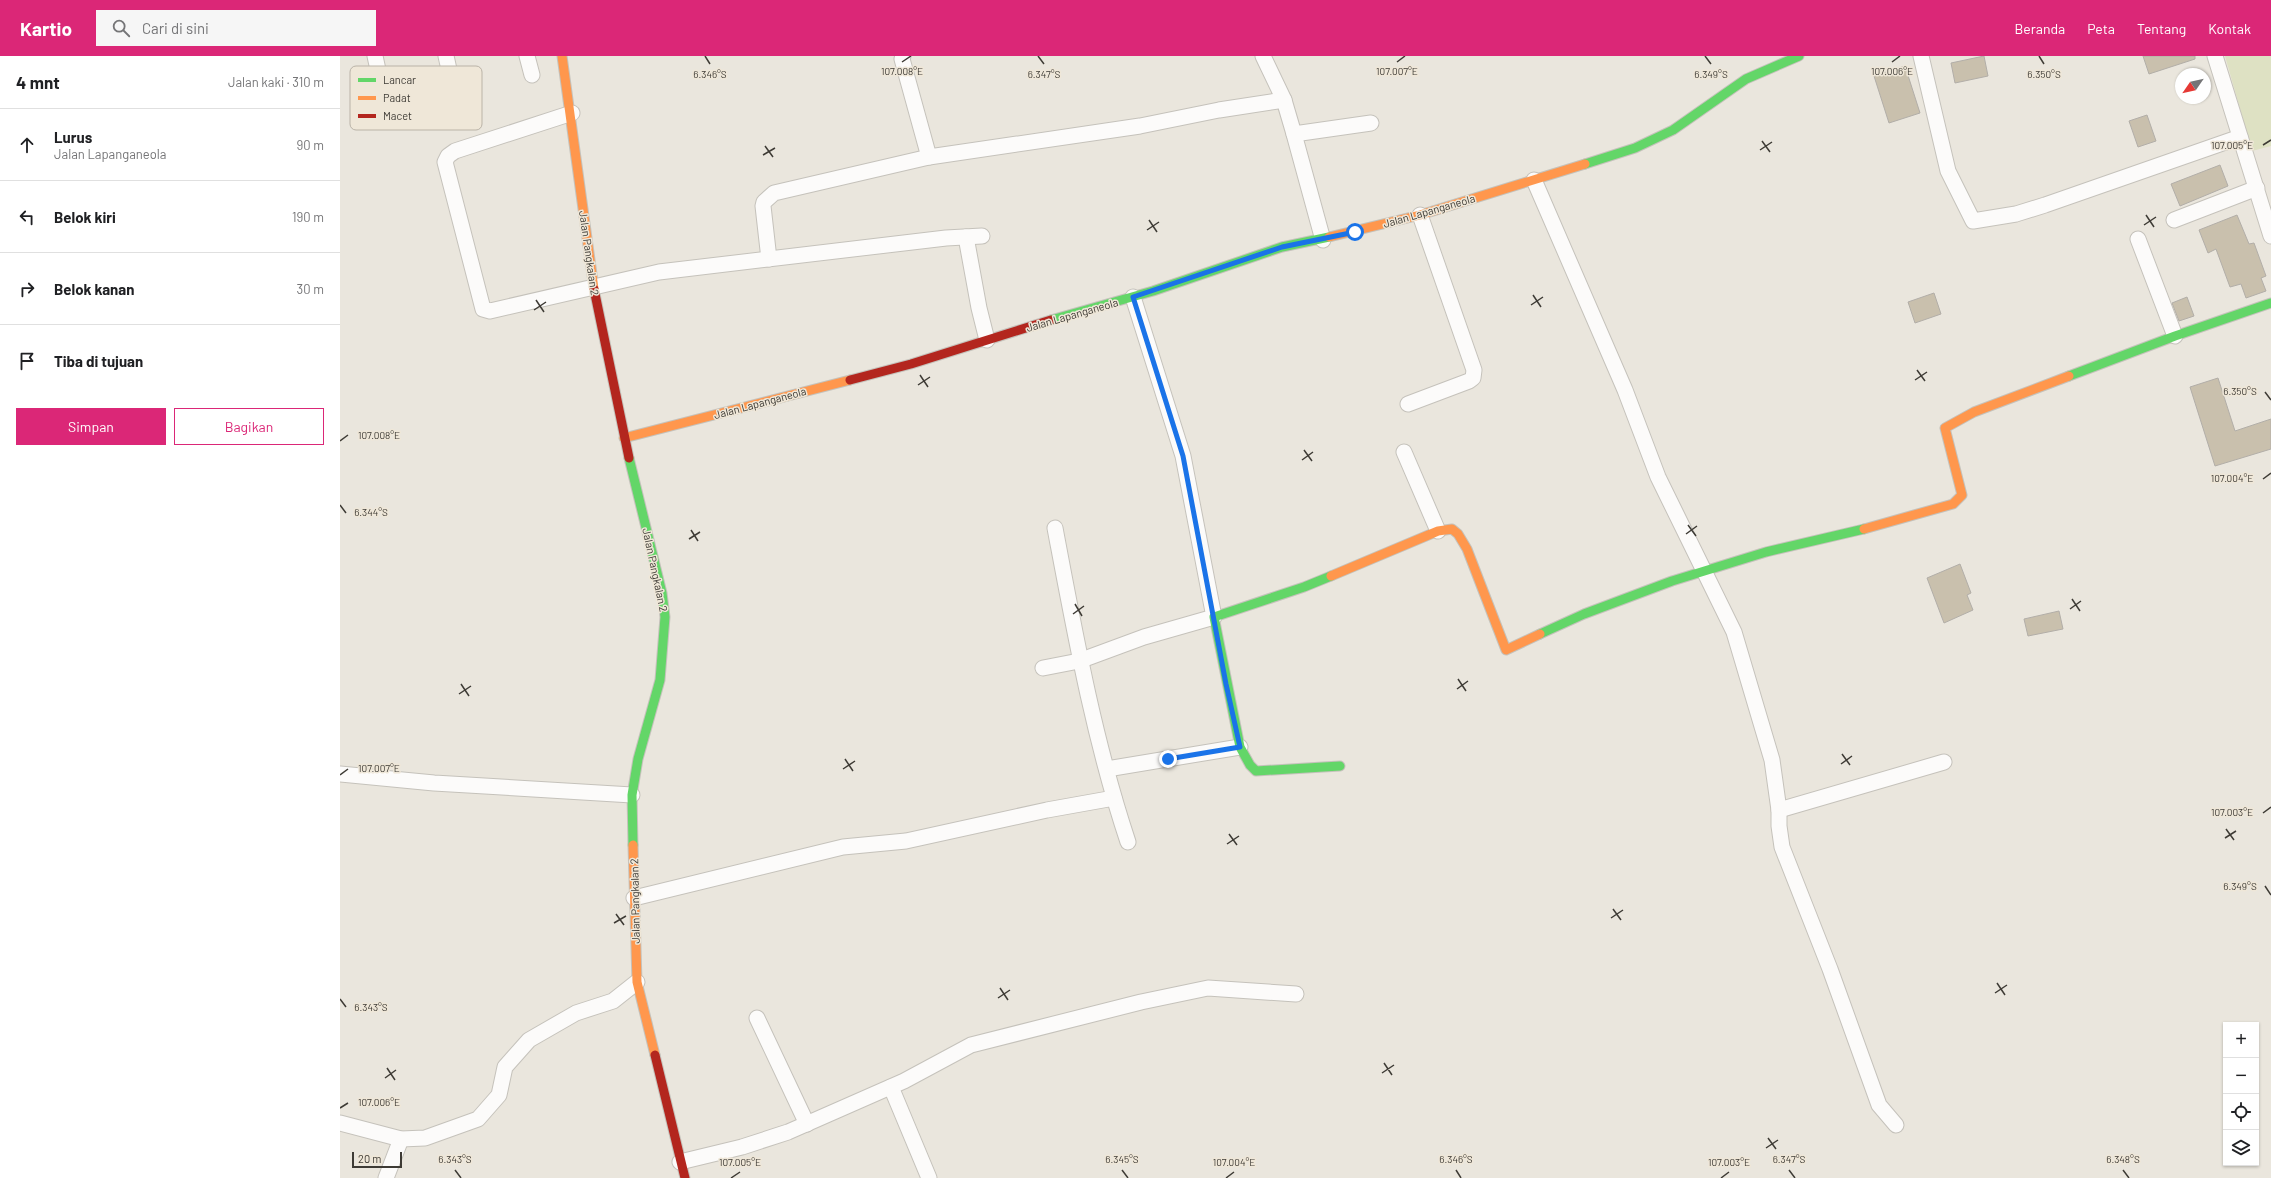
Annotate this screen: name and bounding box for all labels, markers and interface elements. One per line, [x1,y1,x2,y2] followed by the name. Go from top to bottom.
[96,10,376,46] search box
[20,17,72,40] text: Kartio
[110,17,132,39] icon: search
[142,19,209,37] text: Cari di sini
[2015,20,2065,37] text: Beranda
[2087,20,2115,37] text: Peta
[2137,20,2186,37] text: Tentang
[2208,20,2251,37] text: Kontak
[881,65,923,77] text: 107.008°E
[1376,65,1418,77] text: 107.007°E
[1871,65,1913,77] text: 107.006°E
[350,66,482,130] legend
[693,68,727,80] text: 6.346°S
[1028,68,1060,80] text: 6.347°S
[1694,68,1728,80] text: 6.349°S
[2027,68,2061,80] text: 6.350°S
[2175,68,2211,104] north arrow
[16,72,60,92] text: 4 mnt
[383,73,416,86] text: Lancar
[228,74,324,90] text: Jalan kaki · 310 m
[383,91,411,104] text: Padat
[383,109,412,122] text: Macet
[54,128,92,146] text: Lurus
[16,134,38,156] icon: ahead
[297,137,324,153] text: 90 m
[2211,139,2253,151] text: 107.005°E
[54,146,166,162] text: Jalan Lapanganeola
[1381,191,1476,230] street label: Jalan Lapanganeola
[16,206,38,228] icon: left
[54,208,116,226] text: Belok kiri
[292,209,324,225] text: 190 m
[577,210,602,296] street label: Jalan Pangkalan 2
[1346,223,1364,241] route start
[16,278,38,300] icon: right
[54,280,134,298] text: Belok kanan
[297,281,324,297] text: 30 m
[1024,295,1119,334] street label: Jalan Lapanganeola
[16,350,38,372] icon: arrive
[54,352,143,370] text: Tiba di tujuan
[712,384,807,421] street label: Jalan Lapanganeola
[2223,385,2257,397] text: 6.350°S
[16,408,166,445] button: Simpan
[174,408,324,445] button: Bagikan
[358,429,400,441] text: 107.008°E
[2211,472,2253,484] text: 107.004°E
[354,506,388,518] text: 6.344°S
[640,527,671,613] street label: Jalan Pangkalan 2
[1159,750,1177,768] route end
[358,762,400,774] text: 107.007°E
[2211,806,2253,818] text: 107.003°E
[627,858,642,944] street label: Jalan Pangkalan 2
[2223,880,2257,892] text: 6.349°S
[354,1001,388,1013] text: 6.343°S
[2223,1022,2259,1166] map controls
[2223,1022,2259,1058] button: +
[2223,1058,2259,1094] button: −
[2223,1094,2259,1130] button: locate
[358,1096,400,1108] text: 107.006°E
[2223,1130,2259,1166] button: layers
[352,1150,402,1169] scale bar
[358,1152,381,1165] text: 20 m
[438,1153,472,1165] text: 6.343°S
[1105,1153,1139,1165] text: 6.345°S
[1439,1153,1473,1165] text: 6.346°S
[1773,1153,1805,1165] text: 6.347°S
[2106,1153,2140,1165] text: 6.348°S
[719,1156,761,1168] text: 107.005°E
[1213,1156,1255,1168] text: 107.004°E
[1708,1156,1750,1168] text: 107.003°E

